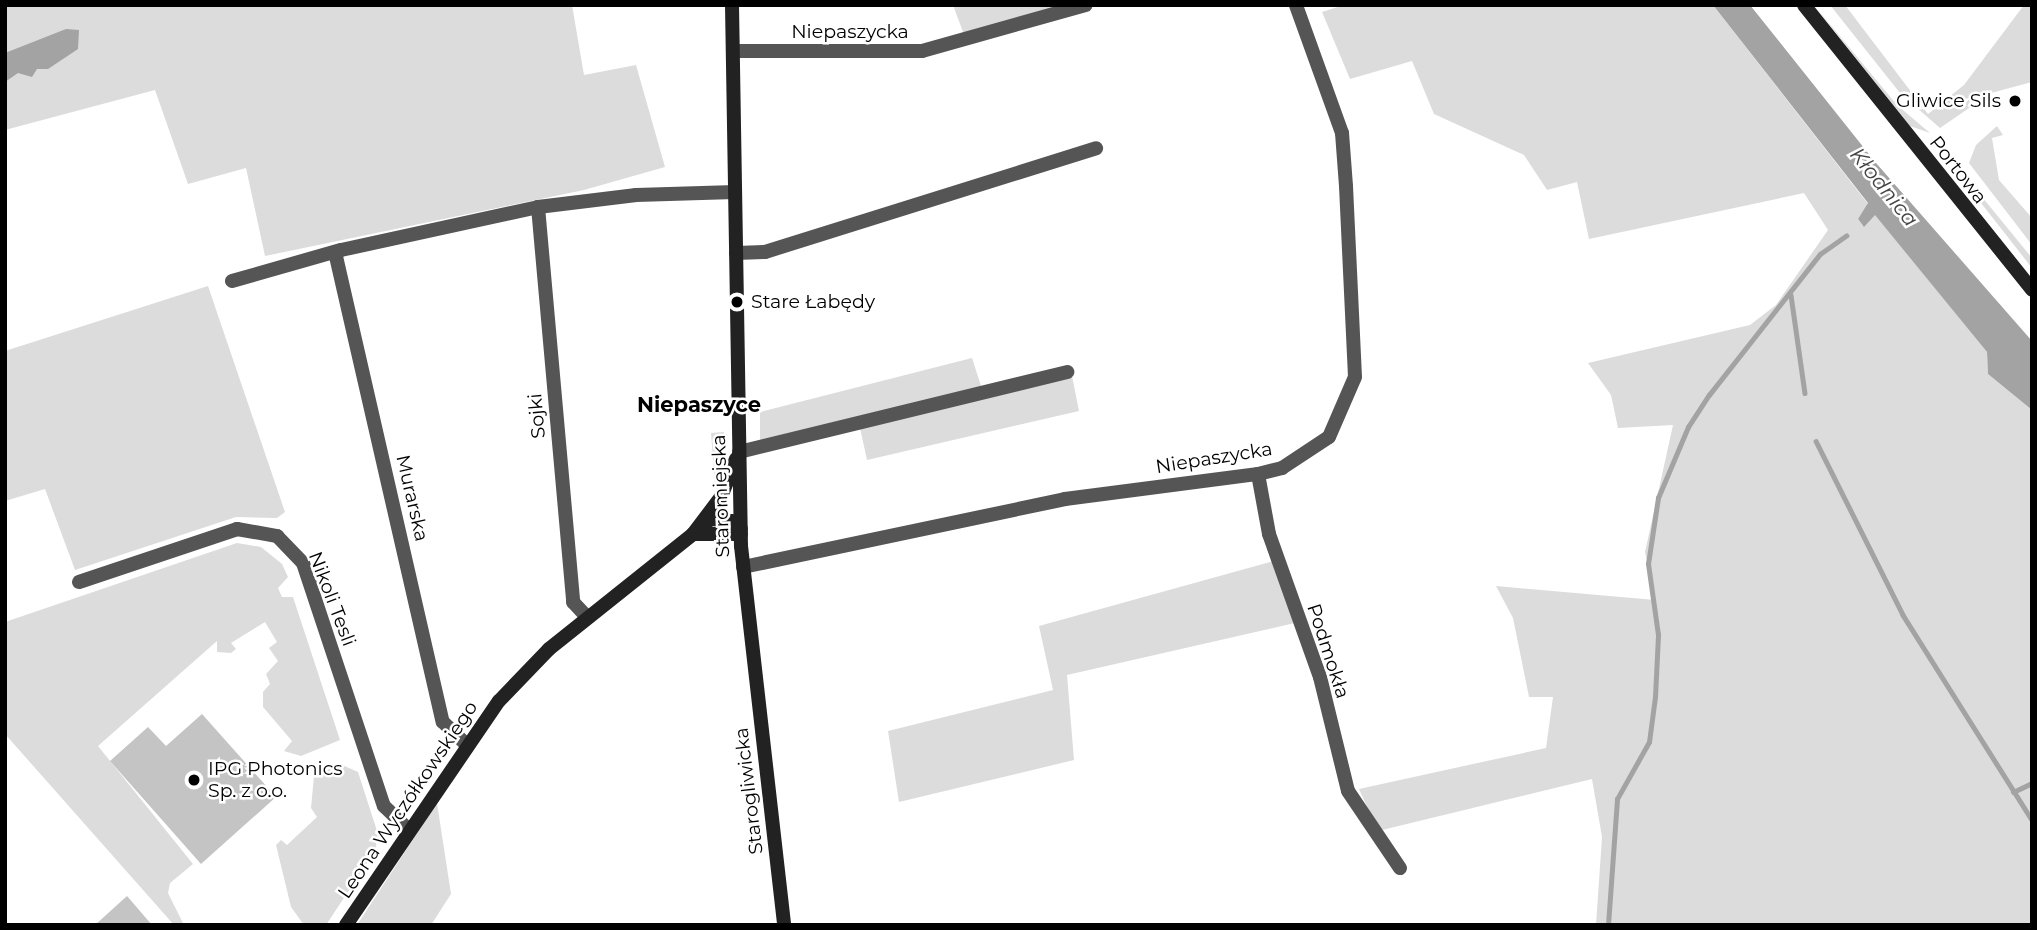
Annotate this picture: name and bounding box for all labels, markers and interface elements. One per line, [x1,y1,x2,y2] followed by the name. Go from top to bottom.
[791,21,909,43] street label: Niepaszycka
[1896,90,2001,112] place label: Gliwice Sils
[2007,93,2023,109] marker: Gliwice Sils
[1924,132,1992,208] street label: Portowa
[1845,142,1923,232] water label: Kłodnica
[751,291,875,313] place label: Stare Łabędy
[729,294,745,310] marker: Stare Łabędy
[524,392,550,440] street label: Sojki
[637,392,761,418] district label: Niepaszyce
[707,434,735,558] street label: Staromiejska
[1154,438,1274,478] street label: Niepaszycka
[391,452,433,544] street label: Murarska
[304,548,360,650] street label: Nikoli Tesli
[1302,601,1354,701] street label: Podmokła
[333,697,483,903] street label: Leona Wyczółkowskiego
[730,726,768,856] street label: Starogliwicka
[208,758,343,802] place label: IPG Photonics Sp. z o.o.
[186,772,202,788] marker: IPG Photonics Sp. z o.o.

